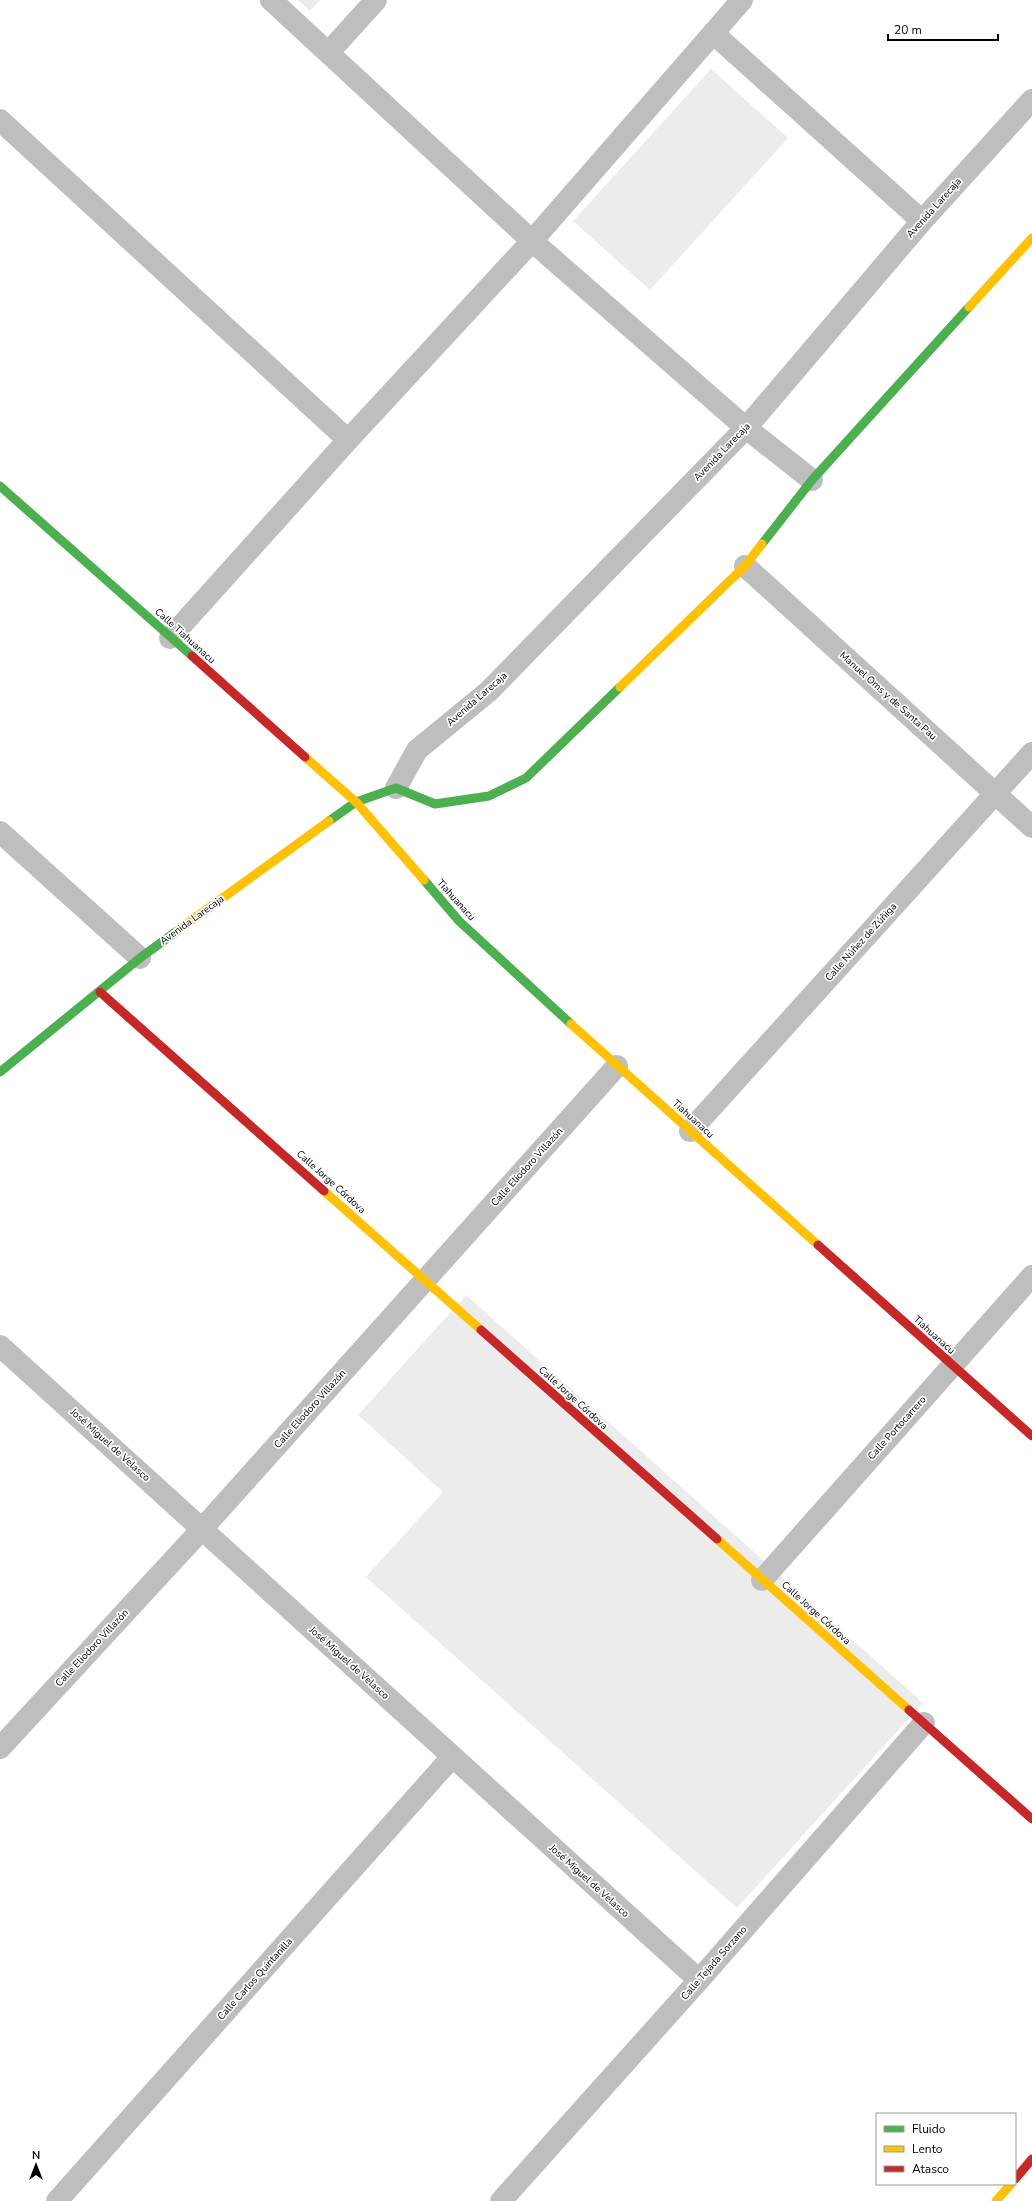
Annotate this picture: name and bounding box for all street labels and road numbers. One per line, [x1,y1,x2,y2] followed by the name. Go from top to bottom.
[903,175,965,241] street label: Avenida Larecaja
[690,420,754,484] street label: Avenida Larecaja
[152,605,218,667] street label: Calle Tiahuanacu
[836,648,940,744] street label: Manuel Oms y de Santa Pau
[444,669,510,729] street label: Avenida Larecaja
[434,876,478,924] street label: Tiahuanacu
[157,892,227,948] street label: Avenida Larecaja
[822,900,900,984] street label: Calle Núñez de Zúñiga
[669,1097,717,1141] street label: Tiahuanacu
[488,1125,566,1209] street label: Calle Eliodoro Villazón
[293,1147,369,1217] street label: Calle Jorge Córdova
[910,1313,958,1357] street label: Tiahuanacu
[535,1363,611,1433] street label: Calle Jorge Córdova
[271,1367,349,1451] street label: Calle Eliodoro Villazón
[865,1393,930,1463] street label: Calle Portocarrero
[66,1405,153,1485] street label: José Miguel de Velasco
[778,1578,854,1648] street label: Calle Jorge Córdova
[52,1606,132,1690] street label: Calle Eliodoro Villazón
[305,1623,392,1703] street label: José Miguel de Velasco
[545,1841,632,1921] street label: José Miguel de Velasco
[678,1923,750,2003] street label: Calle Tejada Sorzano
[214,1935,296,2023] street label: Calle Carlos Quintanilla

